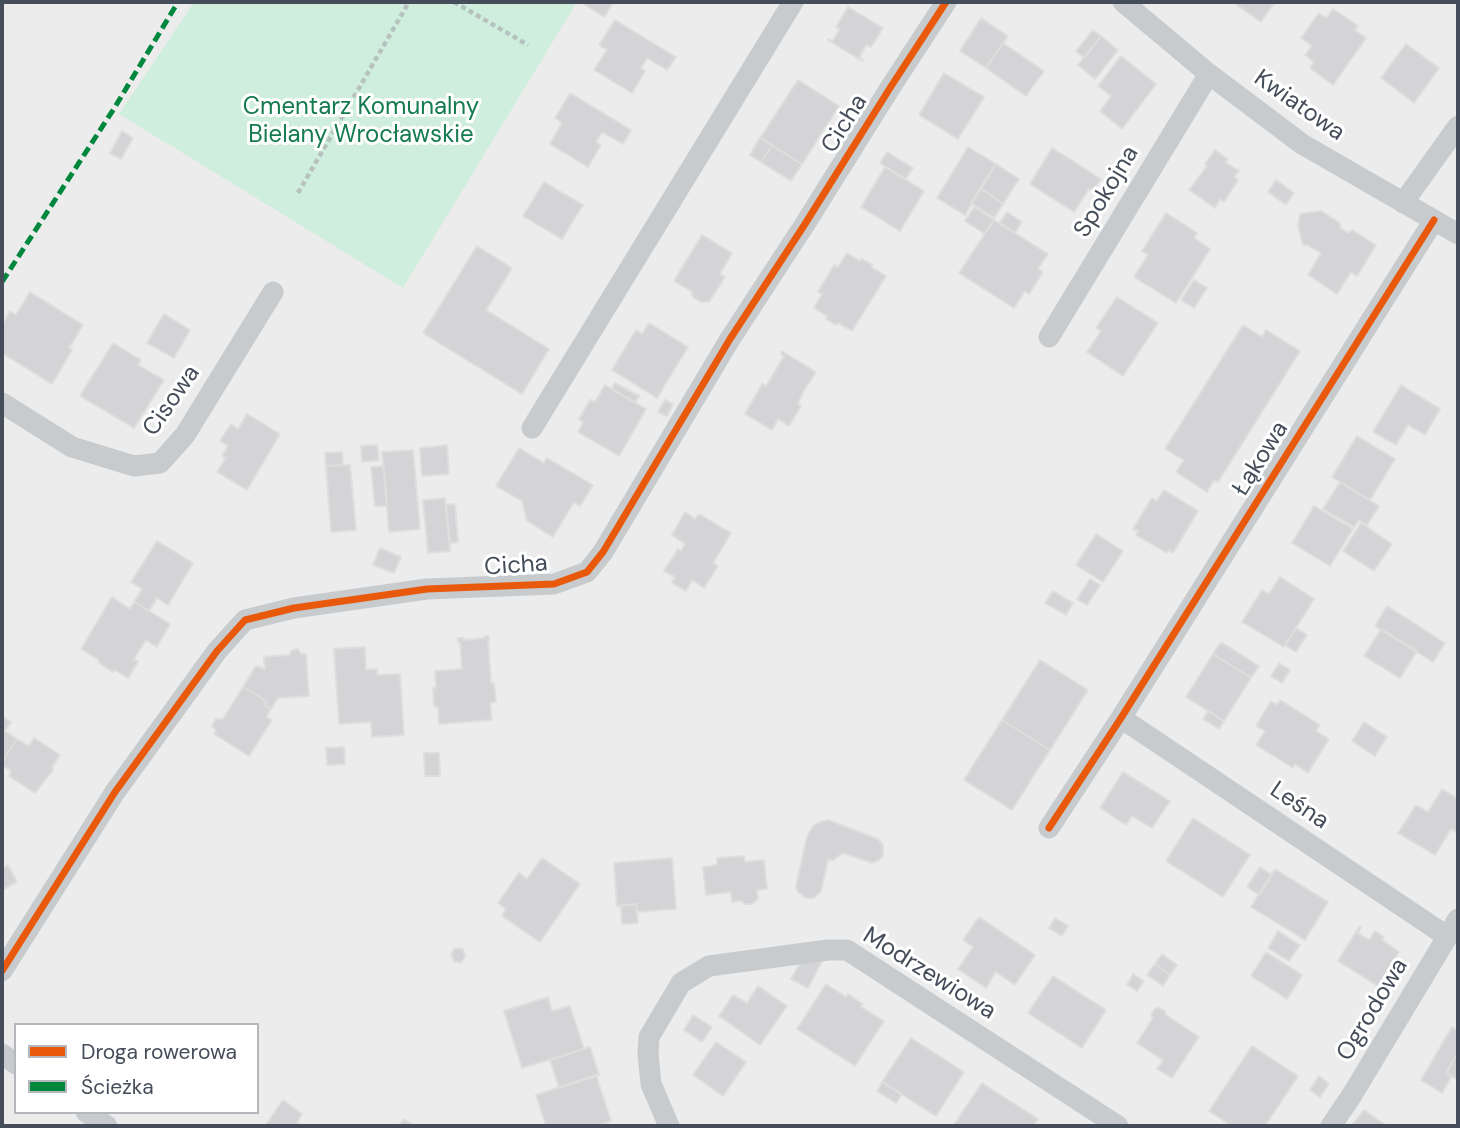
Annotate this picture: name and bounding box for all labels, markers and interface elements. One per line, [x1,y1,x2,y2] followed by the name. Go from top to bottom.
[1248,64,1350,148] street label: Kwiatowa
[816,89,874,159] street label: Cicha
[243,94,479,150] park label: Cmentarz Komunalny Bielany Wrocławskie
[1069,141,1145,243] street label: Spokojna
[137,360,207,442] street label: Cisowa
[1227,416,1295,502] street label: Łąkowa
[483,549,549,583] street label: Cicha
[1264,776,1334,836] street label: Leśna
[857,922,1001,1026] street label: Modrzewiowa
[1331,954,1415,1066] street label: Ogrodowa
[14,1023,259,1114] legend
[81,1038,237,1066] text: Droga rowerowa
[81,1073,154,1101] text: Ścieżka

